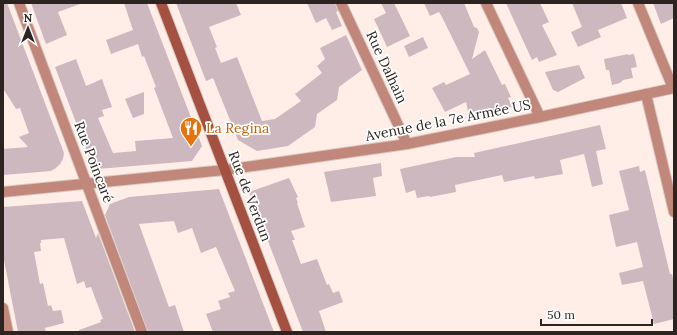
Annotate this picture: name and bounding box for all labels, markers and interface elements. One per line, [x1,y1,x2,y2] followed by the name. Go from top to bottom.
[8,8,48,48] north arrow
[24,11,33,25] text: N
[362,28,412,107] street label: Rue Dalhain
[363,95,532,145] street label: Avenue de la 7e Armée US
[178,115,204,148] restaurant icon: La Regina
[70,119,118,206] street label: Rue Poincaré
[206,119,269,137] place label: La Regina
[224,148,276,244] street label: Rue de Verdun
[541,301,652,327] scale bar
[547,307,575,322] text: 50 m

